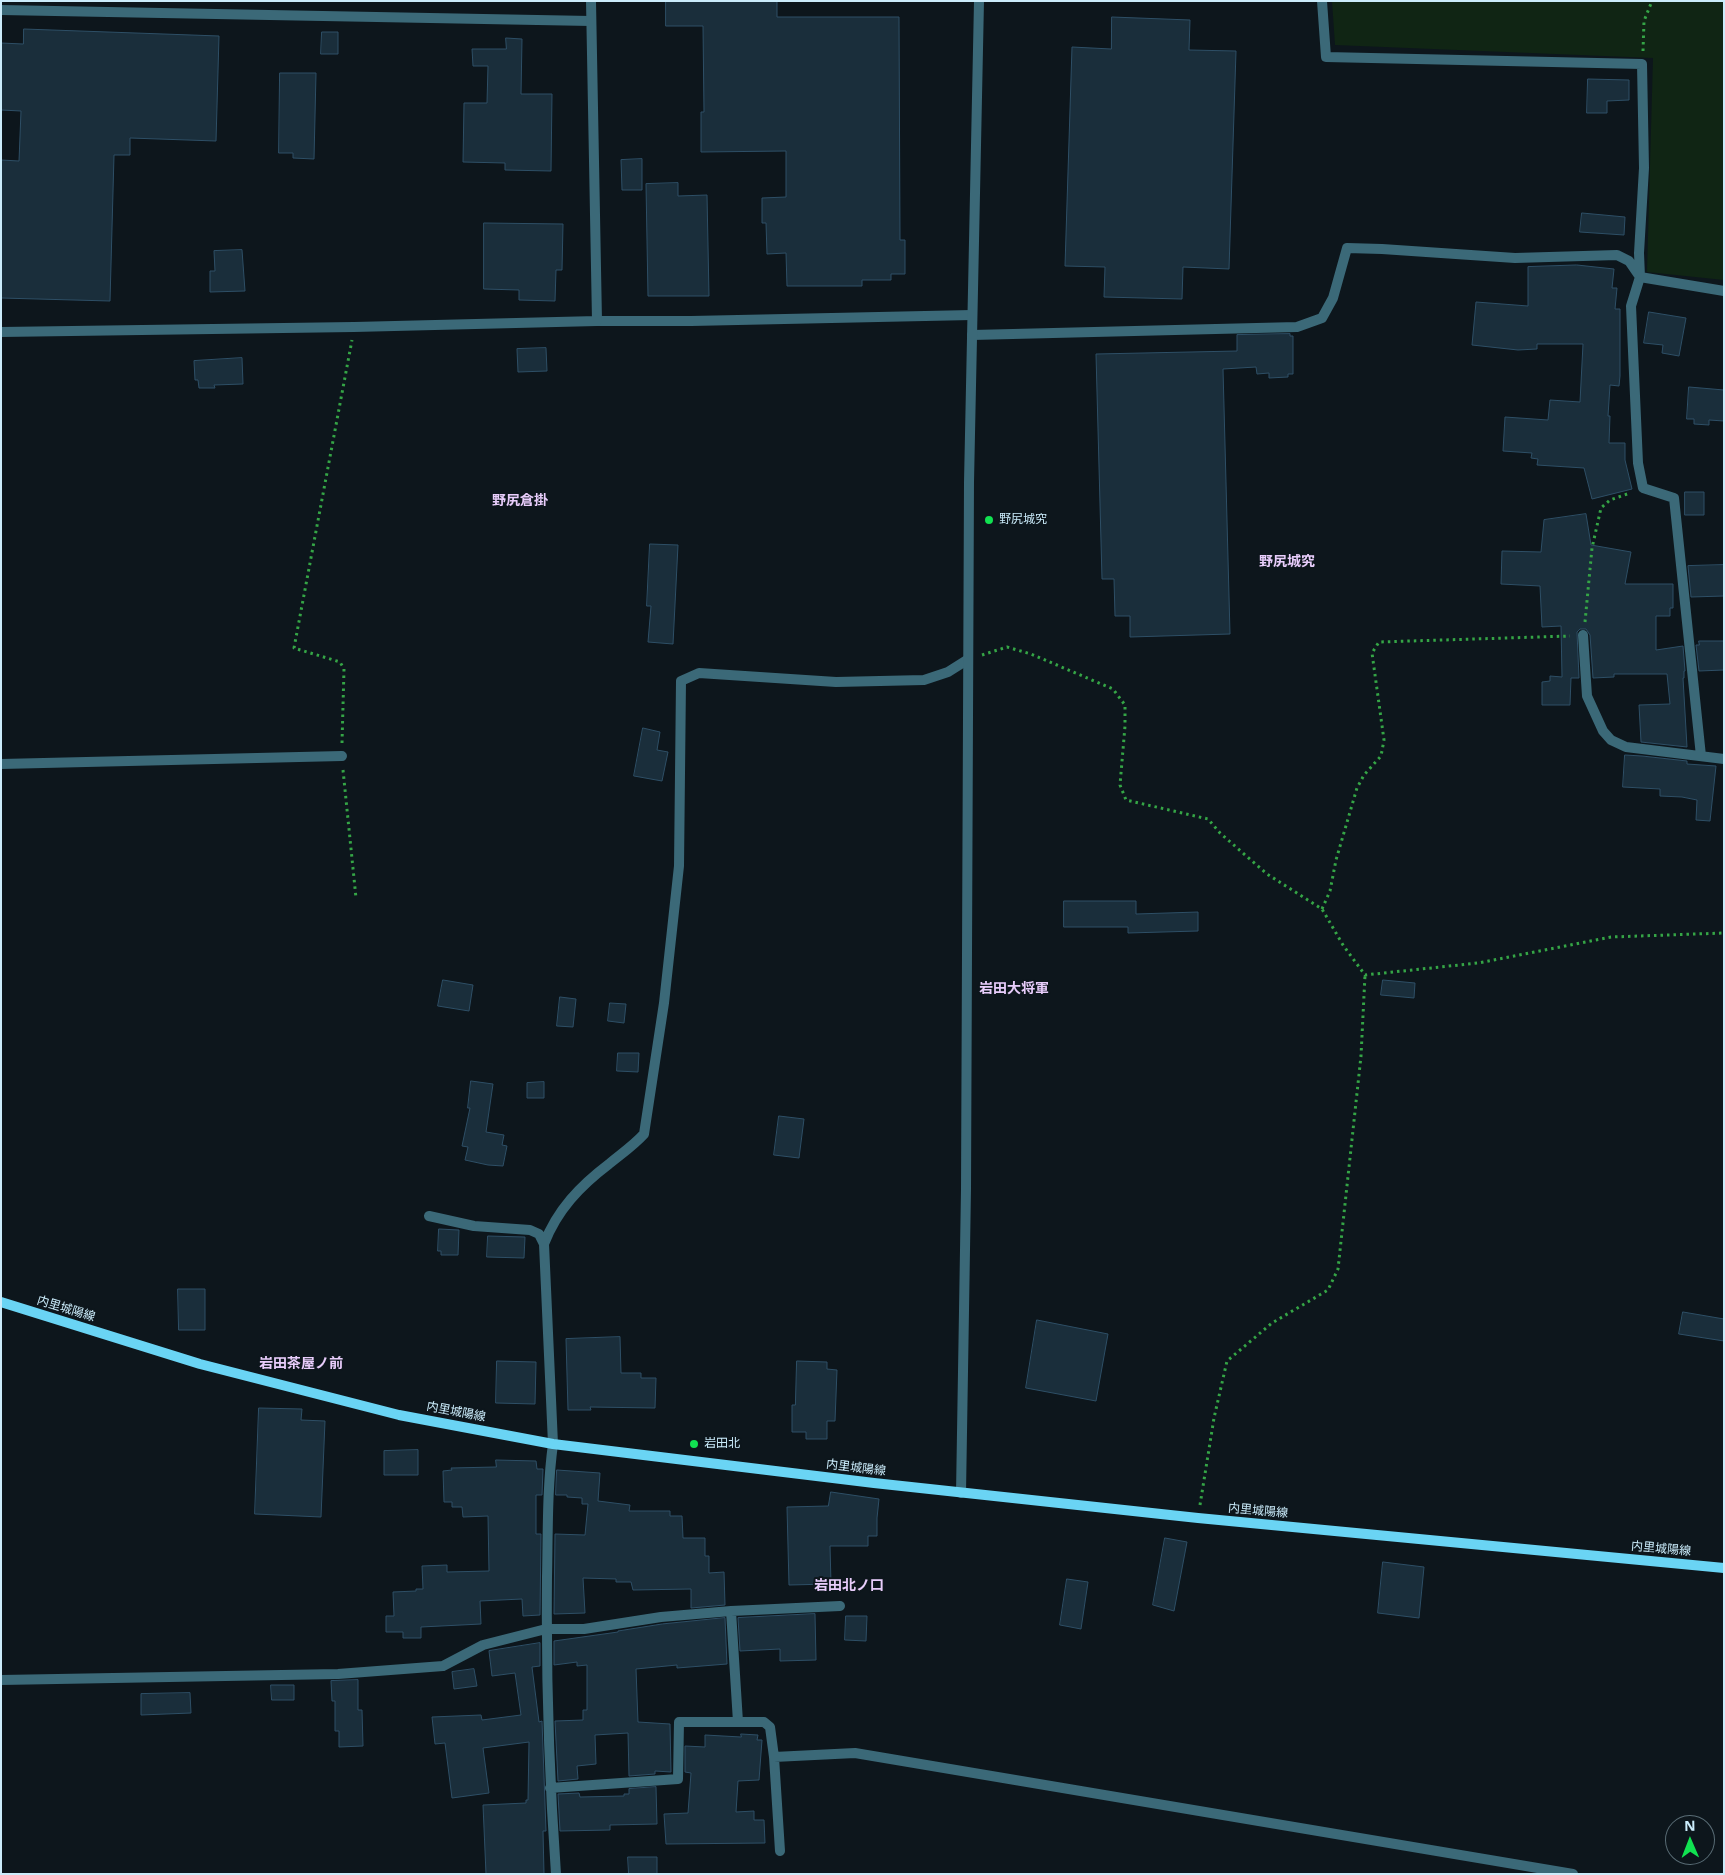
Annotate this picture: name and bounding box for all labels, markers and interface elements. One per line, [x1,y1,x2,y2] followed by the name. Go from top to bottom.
[492,493,548,509] district label: 野尻倉掛
[999,513,1047,527] place label: 野尻城究
[983,514,995,526] marker: 野尻城究
[1259,554,1315,570] district label: 野尻城究
[979,981,1049,997] district label: 岩田大将軍
[35,1293,97,1325] street label: 内里城陽線
[259,1356,343,1372] district label: 岩田茶屋ノ前
[425,1399,487,1425] street label: 内里城陽線
[704,1437,740,1451] place label: 岩田北
[688,1438,700,1450] marker: 岩田北
[825,1457,887,1479] street label: 内里城陽線
[1227,1501,1289,1521] street label: 内里城陽線
[1630,1539,1692,1559] street label: 内里城陽線
[814,1578,884,1594] district label: 岩田北ノ口
[1665,1815,1715,1865] north arrow
[1684,1816,1696,1835] text: N

